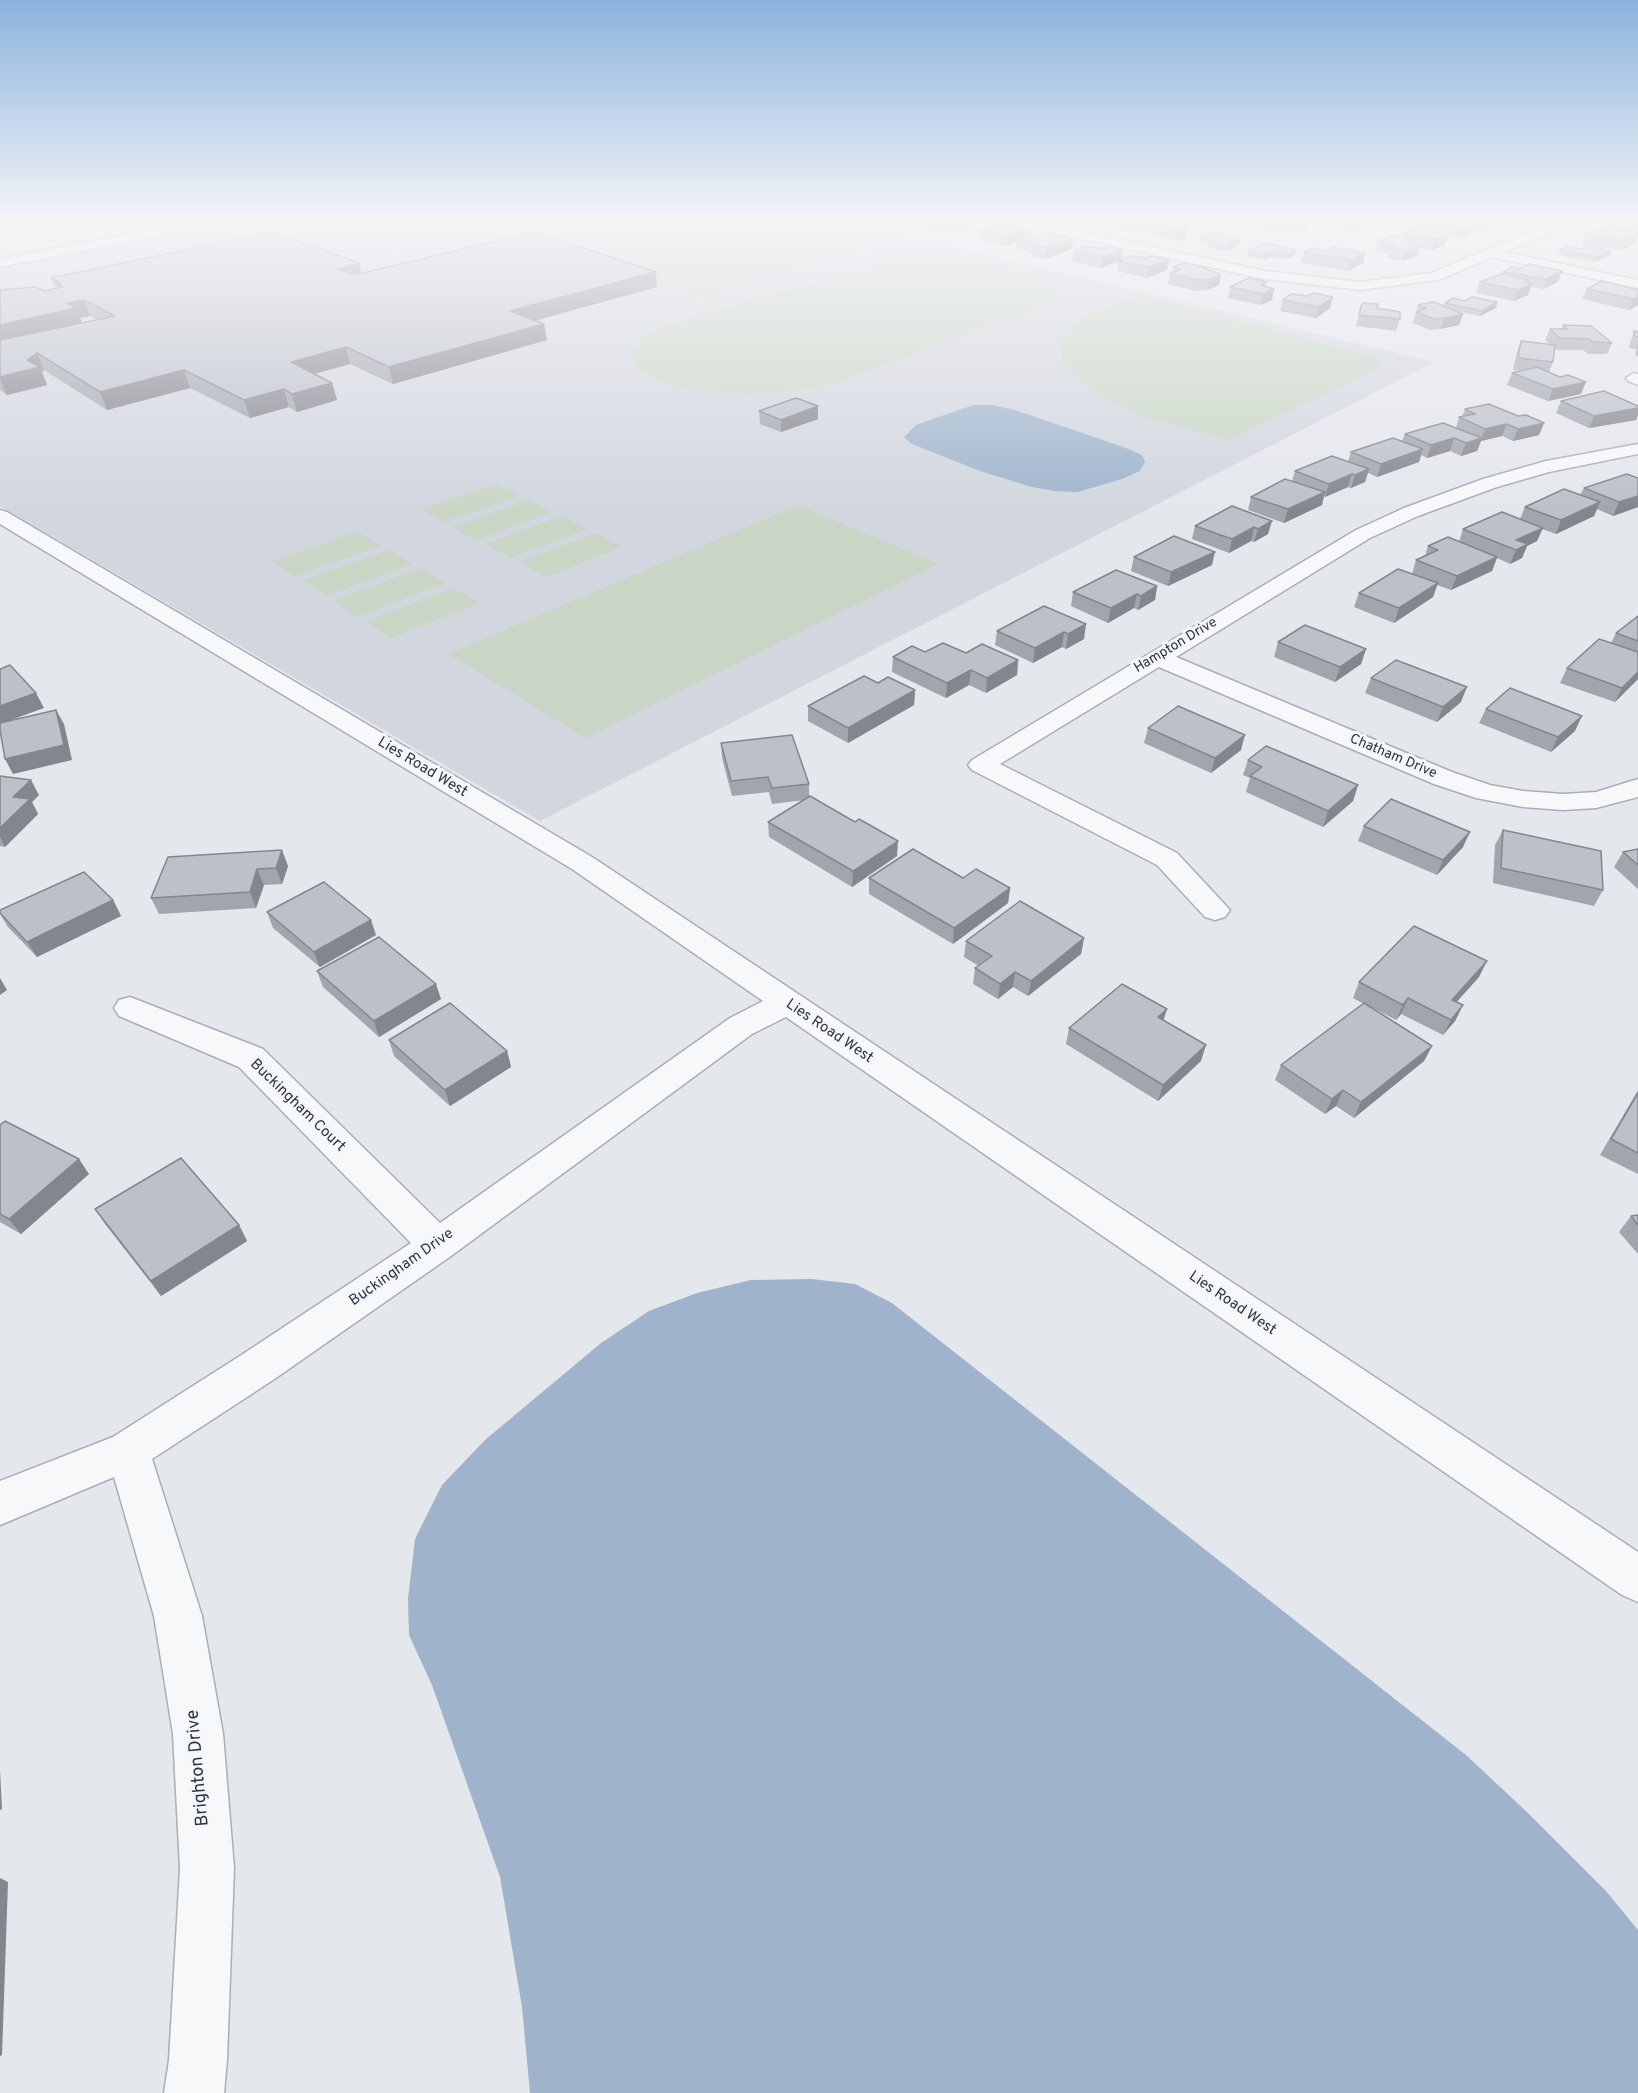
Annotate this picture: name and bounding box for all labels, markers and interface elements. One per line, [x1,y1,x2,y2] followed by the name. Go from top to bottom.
[1131,615,1221,677] street label: Hampton Drive
[1347,731,1439,783] street label: Chatham Drive
[374,734,470,802] street label: Lies Road West
[782,996,876,1068] street label: Lies Road West
[245,1056,349,1156] street label: Buckingham Court
[346,1225,458,1311] street label: Buckingham Drive
[1185,1268,1279,1340] street label: Lies Road West
[183,1709,215,1827] street label: Brighton Drive

